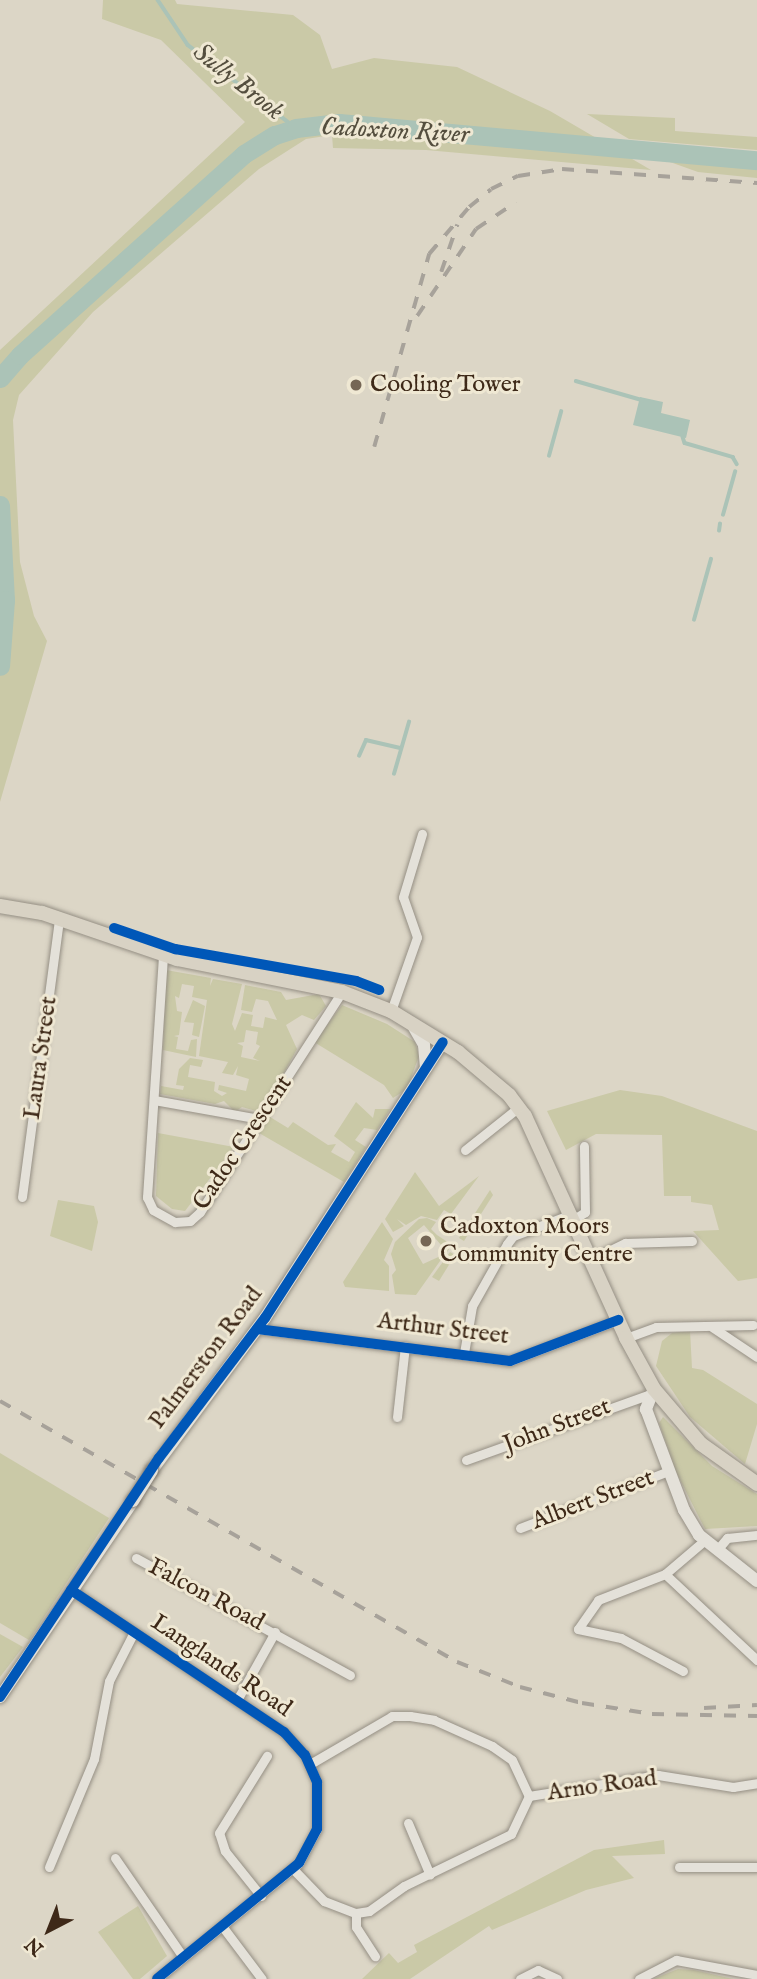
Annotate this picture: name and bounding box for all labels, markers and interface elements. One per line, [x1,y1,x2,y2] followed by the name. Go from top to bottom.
[186,37,290,127] water label: Sully Brook
[320,112,470,150] water label: Cadoxton River
[370,371,520,399] place label: Cooling Tower
[348,377,364,393] marker: Cooling Tower
[18,995,64,1121] street label: Laura Street
[187,1070,299,1216] street label: Cadoc Crescent
[440,1213,633,1269] place label: Cadoxton Moors Community Centre
[418,1233,434,1249] marker: Cadoxton Moors Community Centre
[143,1281,269,1435] street label: Palmerston Road
[376,1307,510,1351] street label: Arthur Street
[499,1392,615,1460] street label: John Street
[528,1464,658,1536] street label: Albert Street
[143,1552,269,1638] street label: Falcon Road
[145,1608,297,1724] street label: Langlands Road
[545,1764,659,1808] street label: Arno Road
[14,1895,84,1965] north arrow
[21,1931,49,1960] text: N

